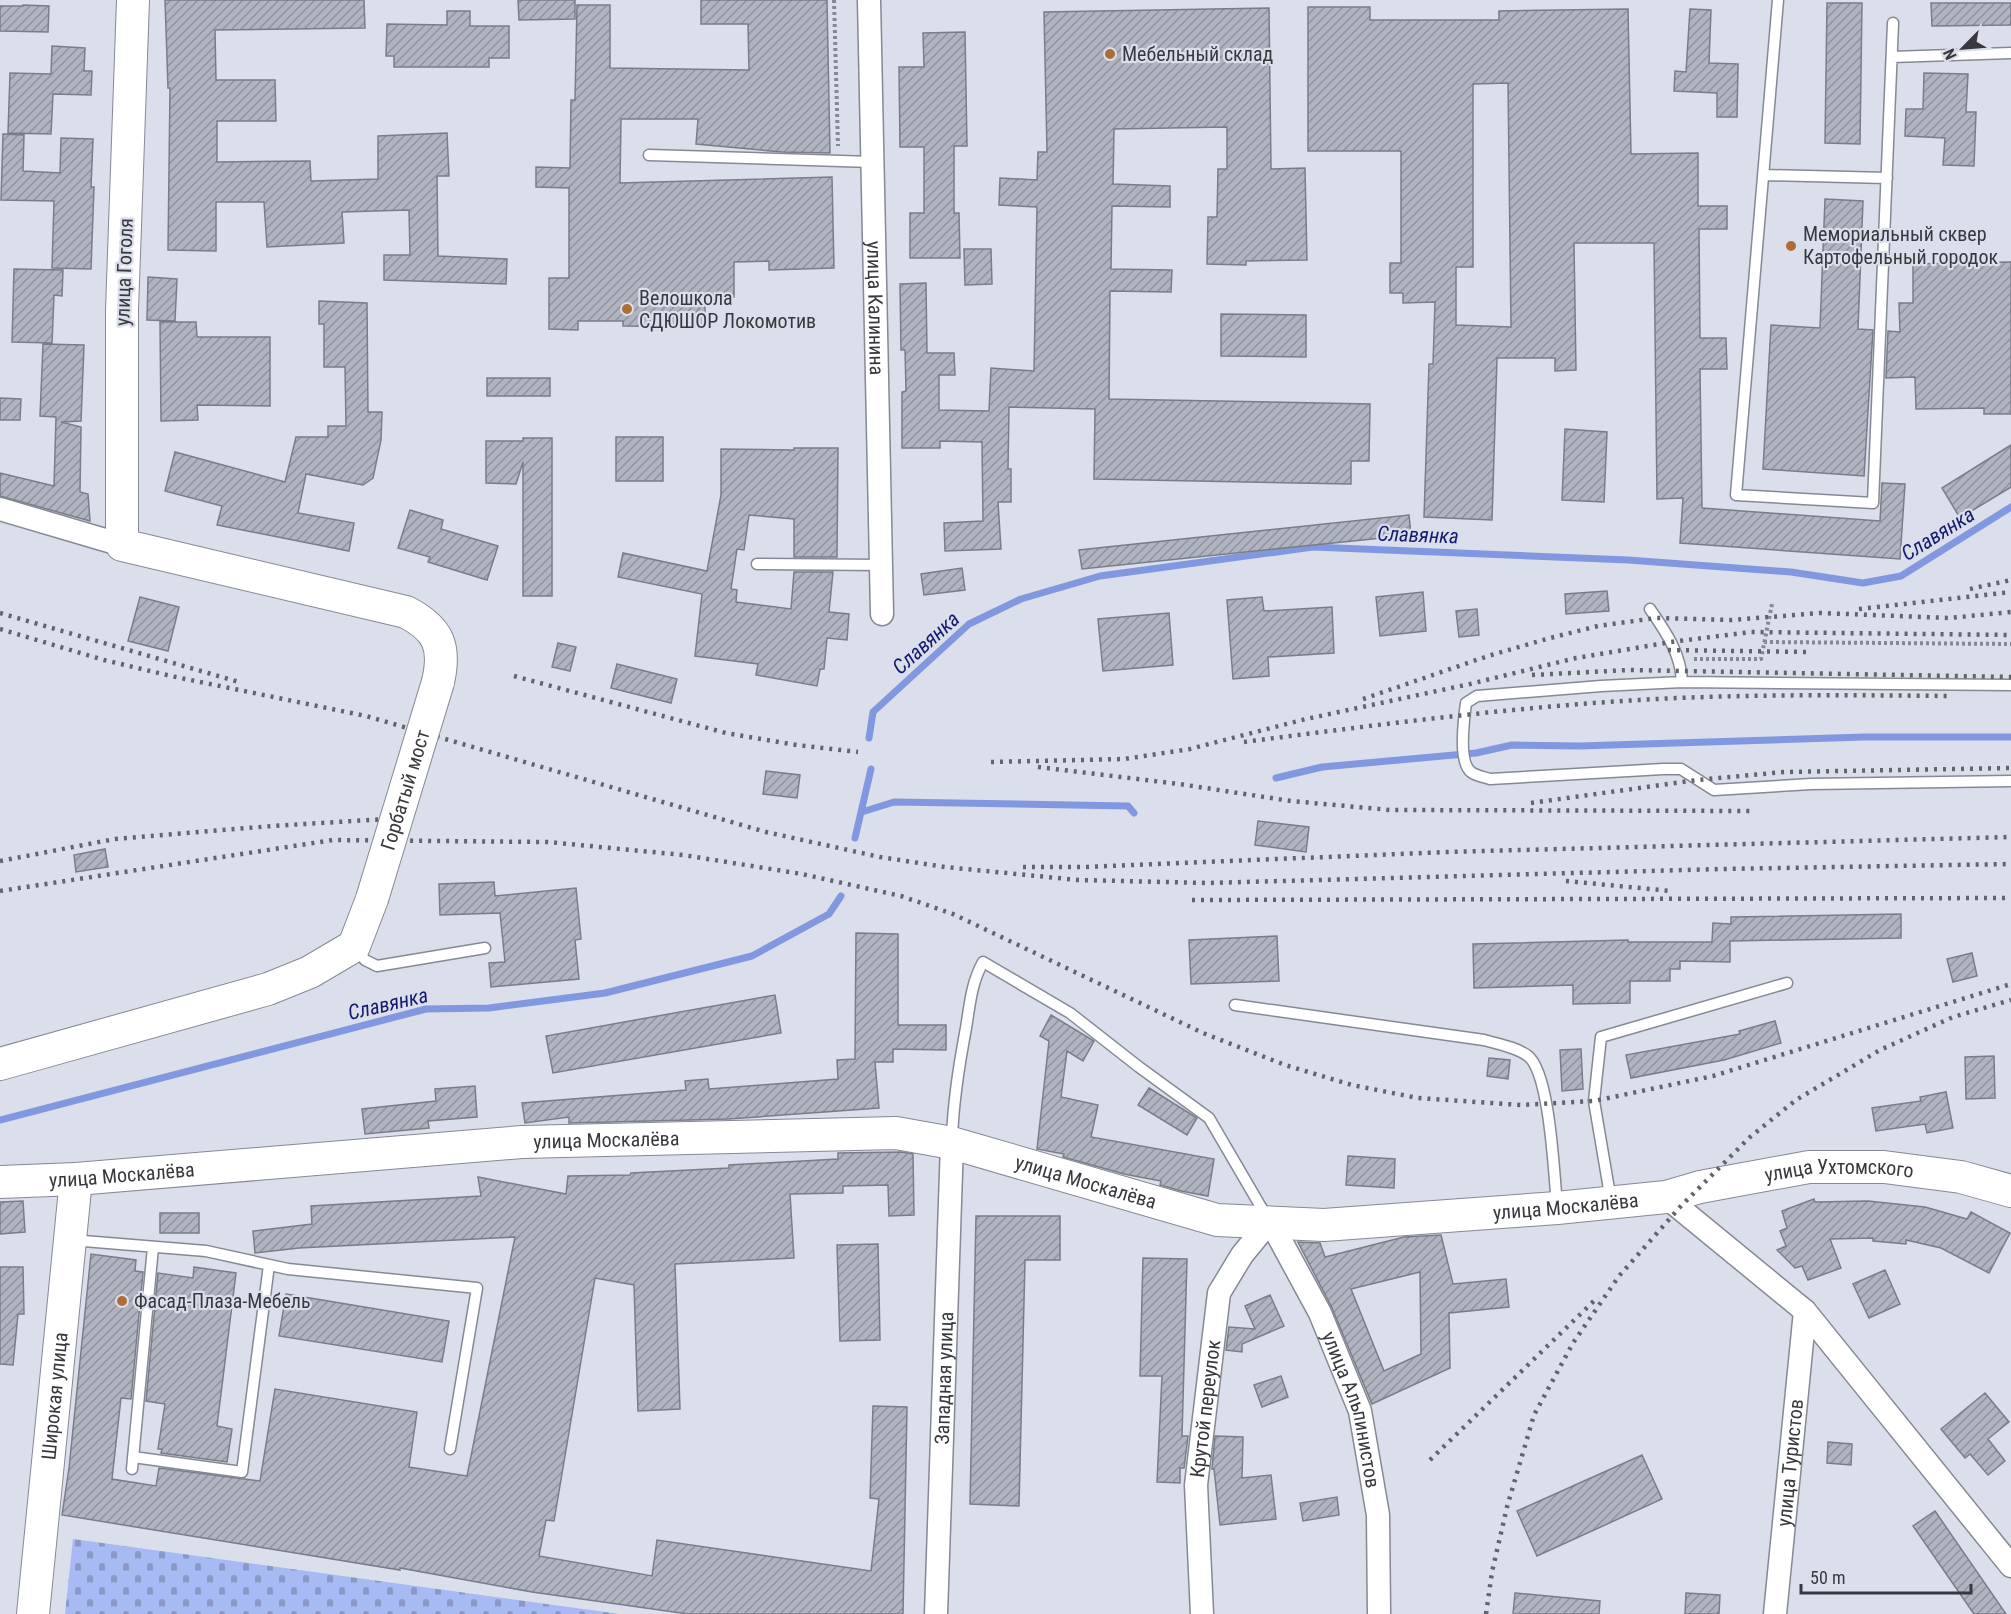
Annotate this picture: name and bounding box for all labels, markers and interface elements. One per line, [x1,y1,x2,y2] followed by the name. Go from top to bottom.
[1933,18,1993,78] north arrow
[1122,42,1274,66] place label: Мебельный склад
[1939,46,1961,63] text: N
[1103,47,1117,61] marker: Мебельный склад
[110,218,138,326] street label: улица Гоголя
[1803,222,1999,269] place label: Мемориальный сквер Картофельный городок
[1784,239,1798,253] marker: Мемориальный сквер Картофельный городок
[862,240,889,375] street label: улица Калинина
[639,286,816,333] place label: Велошкола СДЮШОР Локомотив
[620,302,634,316] marker: Велошкола СДЮШОР Локомотив
[1897,502,1979,566] water label: Славянка
[1377,522,1459,548] water label: Славянка
[888,607,964,679] water label: Славянка
[376,727,435,853] street label: Горбатый мост
[345,983,431,1025] water label: Славянка
[533,1126,680,1154] street label: улица Москалёва
[1012,1150,1159,1214] street label: улица Москалёва
[1763,1155,1915,1187] street label: улица Ухтомского
[49,1157,195,1192] street label: улица Москалёва
[1492,1188,1639,1225] street label: улица Москалёва
[134,1289,311,1313] place label: Фасад-Плаза-Мебель
[115,1294,129,1308] marker: Фасад-Плаза-Мебель
[930,1311,958,1445] street label: Западная улица
[1317,1328,1385,1490] street label: улица Альпинистов
[36,1331,73,1461] street label: Широкая улица
[1185,1338,1225,1479] street label: Крутой переулок
[1772,1398,1808,1528] street label: улица Туристов
[1801,1557,1970,1595] scale bar
[1810,1567,1845,1588] text: 50 m

